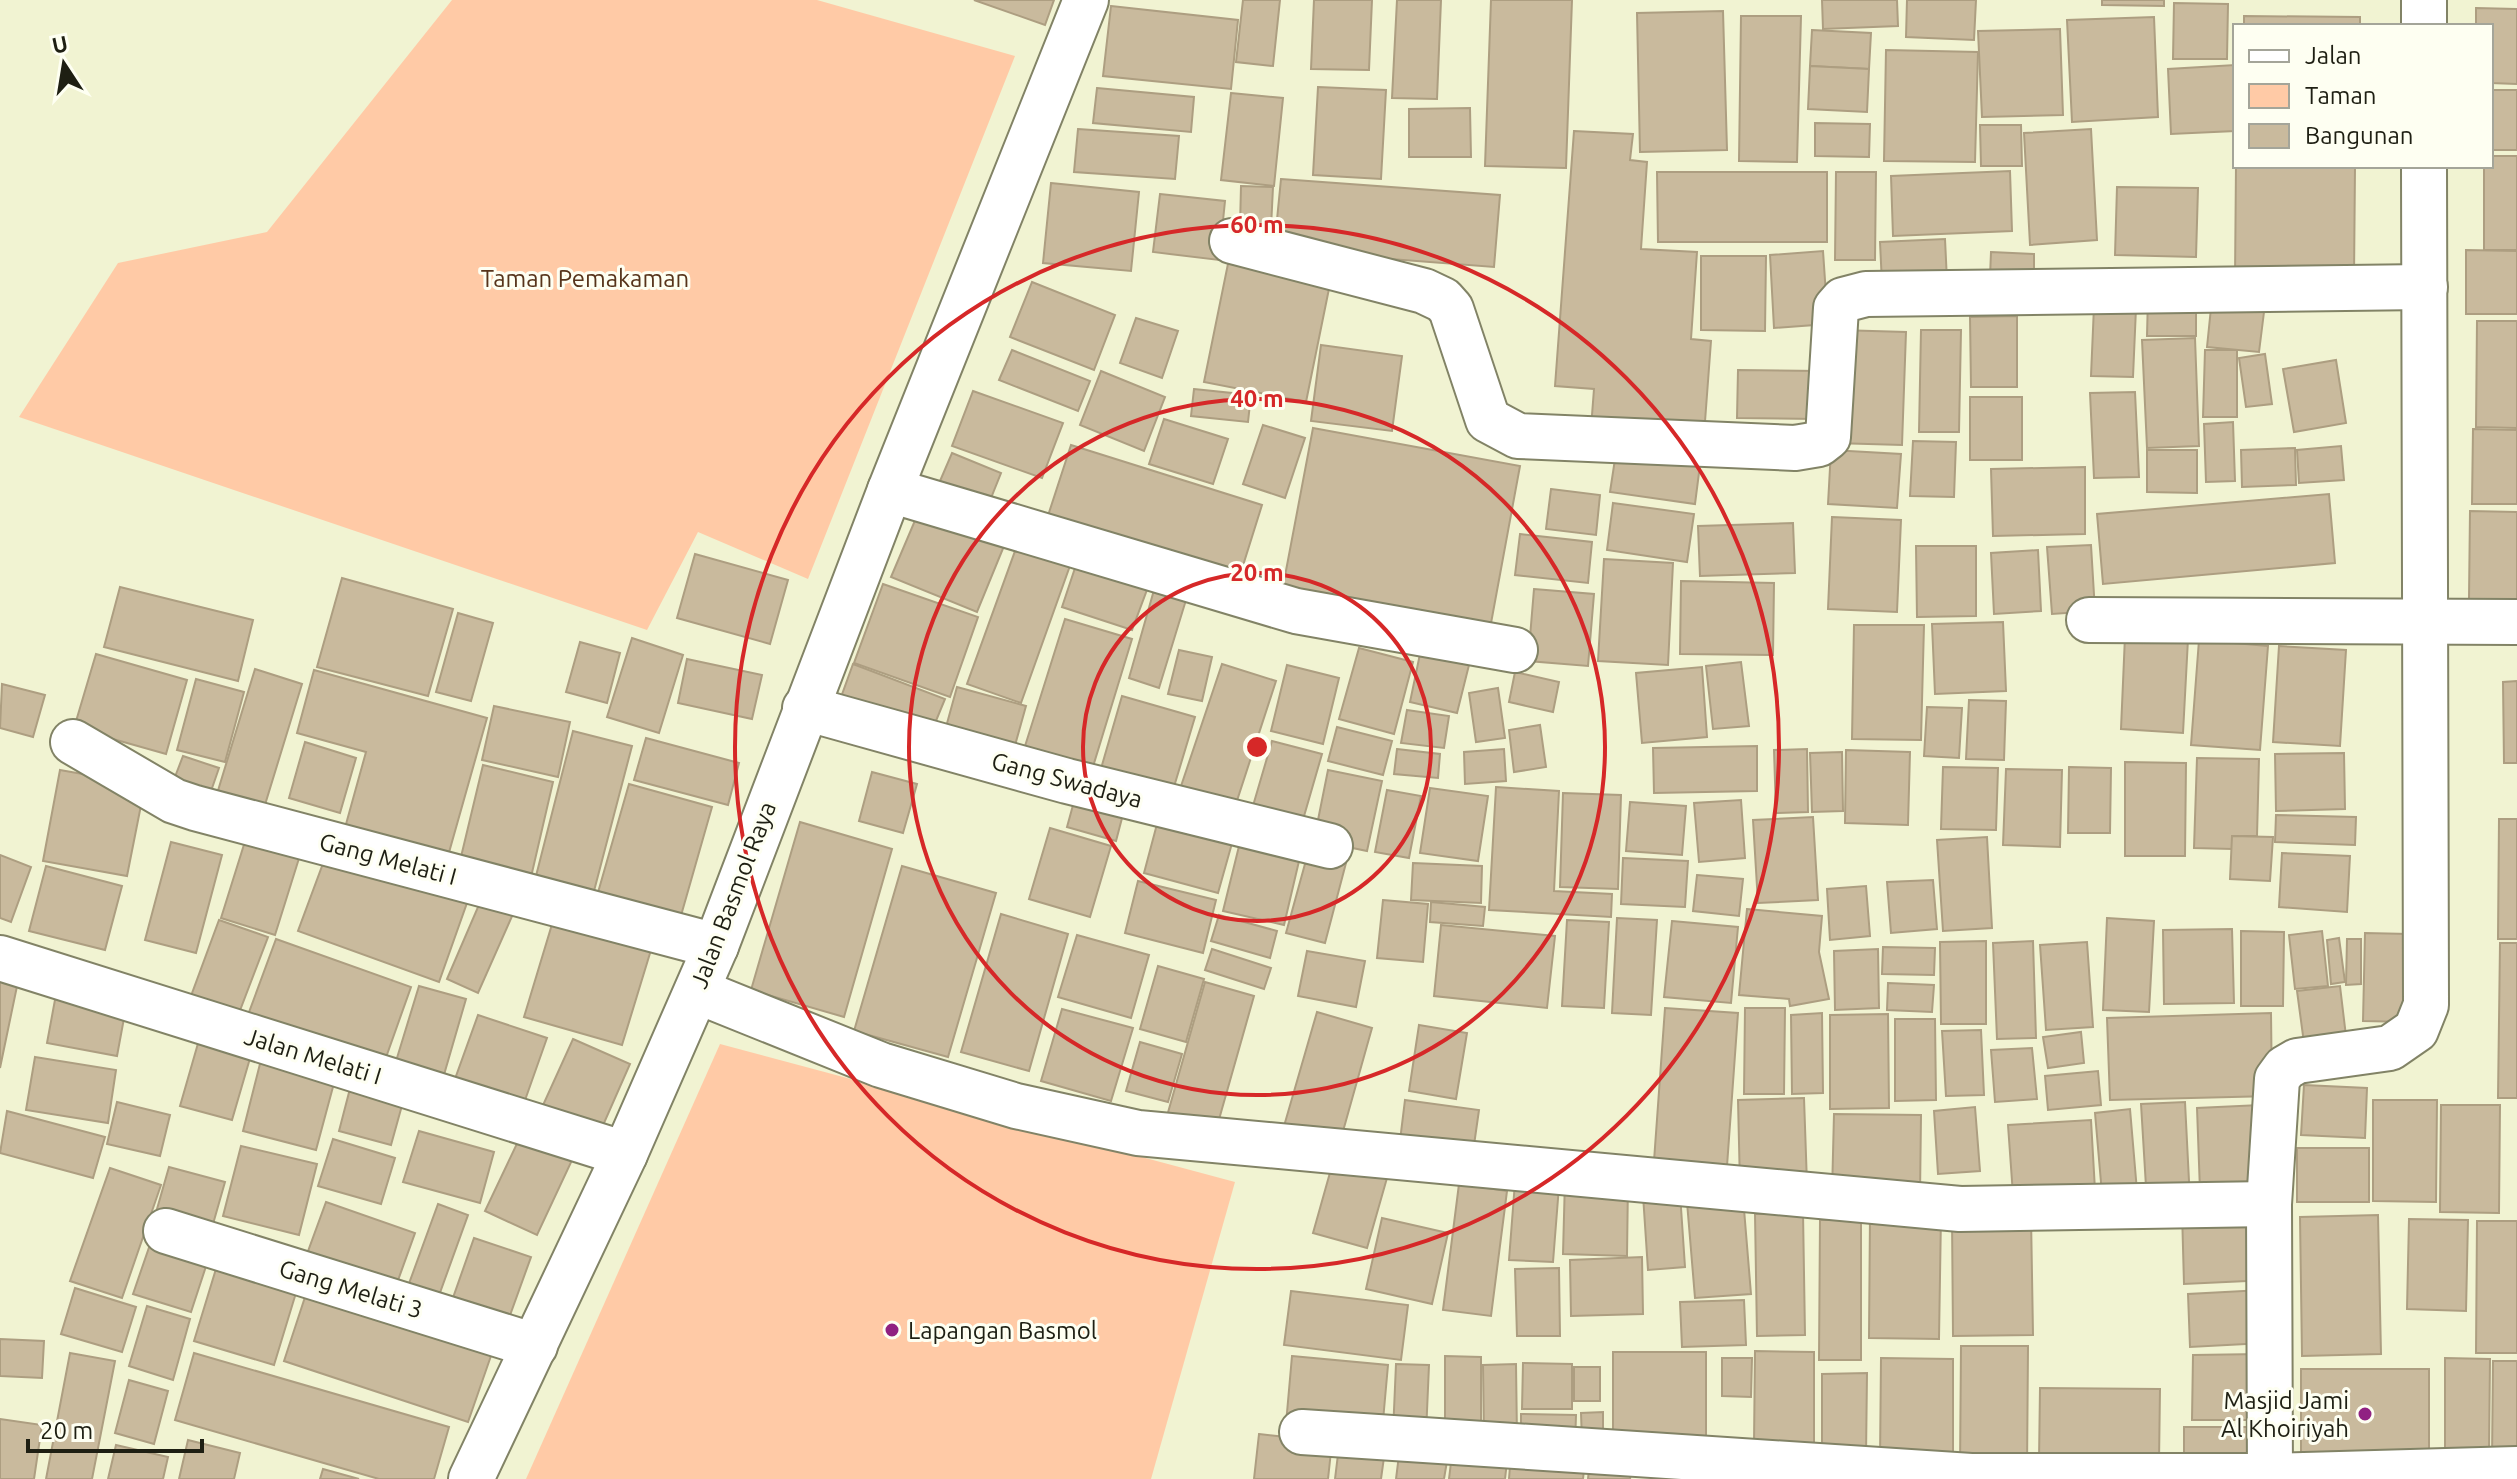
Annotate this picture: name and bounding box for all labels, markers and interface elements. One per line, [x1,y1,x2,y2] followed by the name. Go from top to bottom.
[24,24,104,104] north arrow
[2233,24,2493,168] legend
[50,30,70,58] text: U
[2305,42,2362,69] text: Jalan
[2305,82,2377,109] text: Taman
[2305,122,2414,149] text: Bangunan
[1230,211,1284,238] text: 60 m
[481,265,689,292] park label: Taman Pemakaman
[1230,385,1284,412] text: 40 m
[1230,559,1284,586] text: 20 m
[1243,733,1271,761] centre of rings
[989,747,1145,813] street label: Gang Swadaya
[685,798,781,992] street label: Jalan Basmol Raya
[316,828,460,890] street label: Gang Melati I
[241,1022,385,1090] street label: Jalan Melati I
[276,1254,426,1324] street label: Gang Melati 3
[908,1317,1097,1344] place label: Lapangan Basmol
[883,1321,901,1339] marker: Lapangan Basmol
[2221,1387,2349,1442] place label: Masjid Jami Al Khoiriyah
[28,1403,202,1453] scale bar
[2356,1405,2374,1423] marker: Masjid Jami Al Khoiriyah
[40,1417,93,1444] text: 20 m

